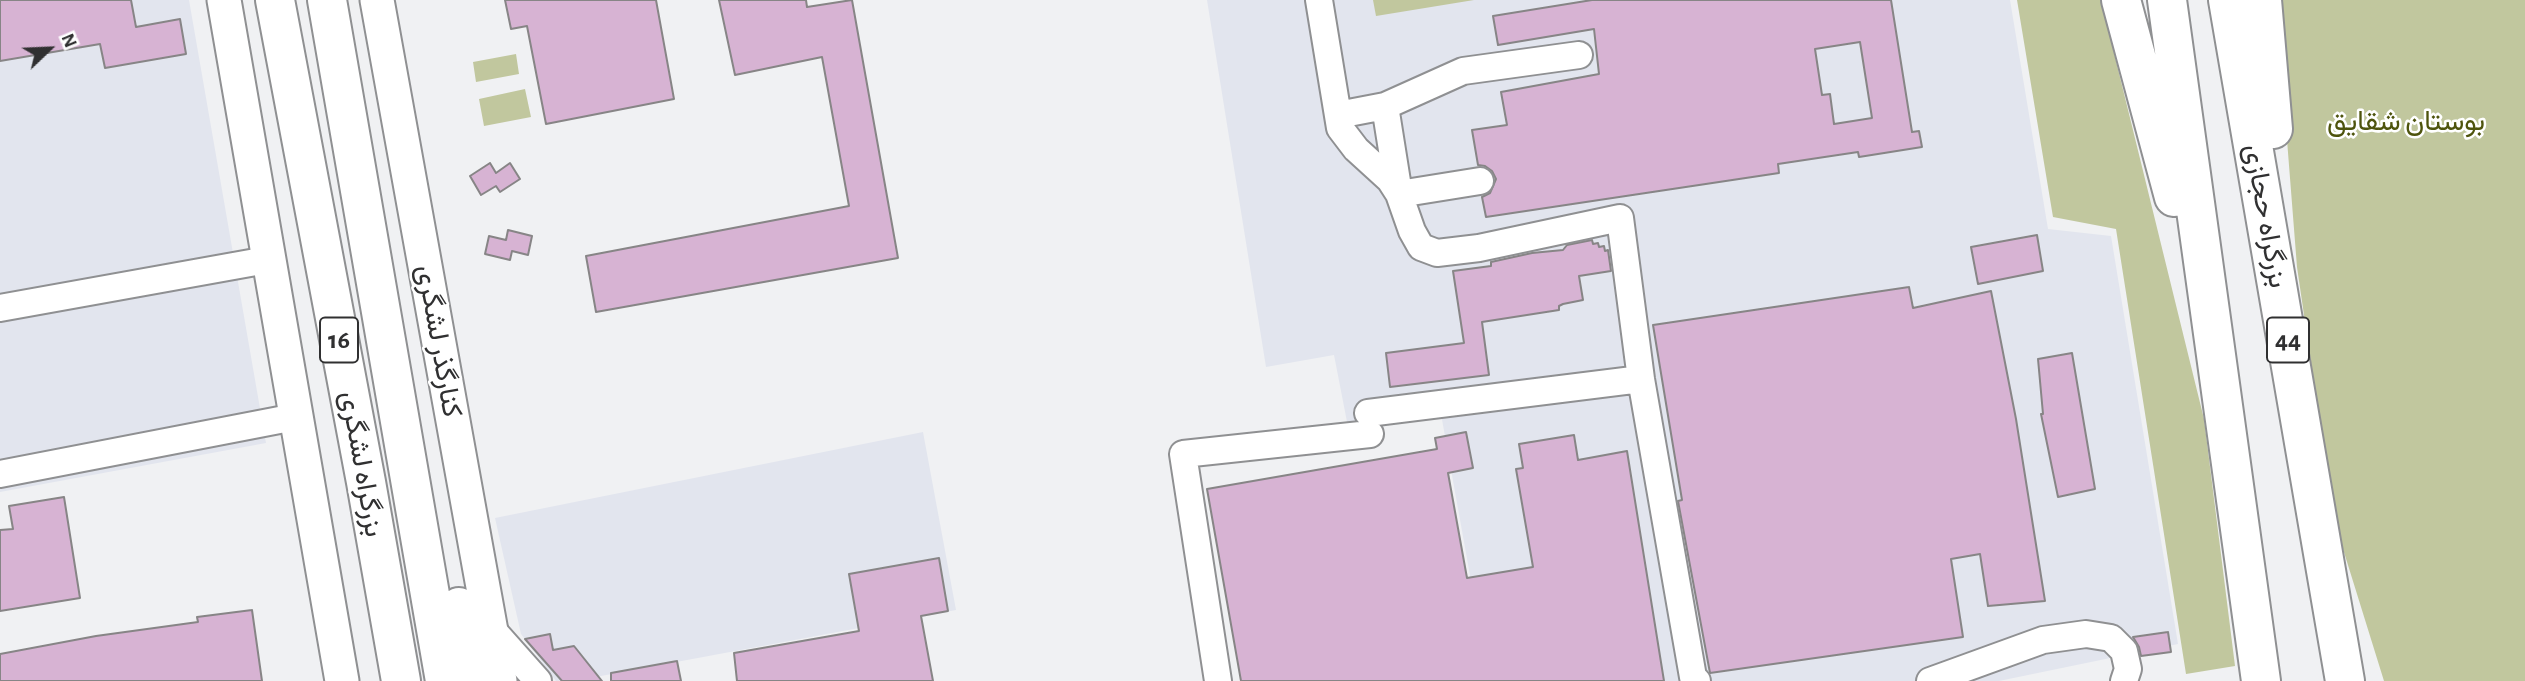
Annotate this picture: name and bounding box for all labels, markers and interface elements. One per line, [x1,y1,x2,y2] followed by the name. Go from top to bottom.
[14,14,84,84] north arrow
[57,31,80,50] text: N
[2327,105,2485,139] park label: بوستان شقایق
[2237,141,2295,291] street label: بزرگراه حجازی
[409,262,469,420] street label: کنارگذر لشگری
[320,318,358,362] road number: 16
[2267,318,2309,362] road number: 44
[333,388,391,540] street label: بزرگراه لشگری

